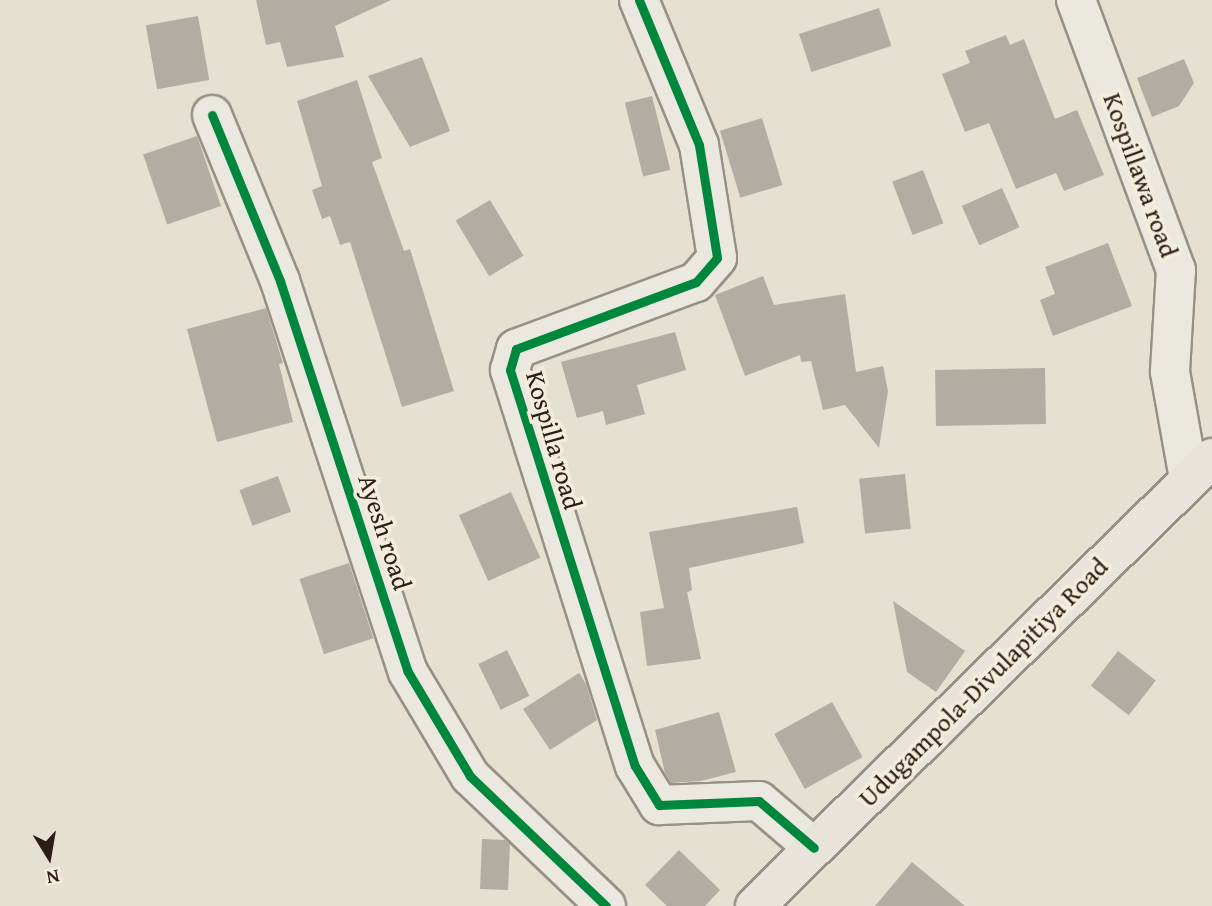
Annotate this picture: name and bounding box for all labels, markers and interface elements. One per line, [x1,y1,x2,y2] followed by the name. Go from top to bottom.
[1097,89,1185,261] street label: Kospillawa road
[519,367,589,513] street label: Kospilla road
[352,470,418,594] street label: Ayesh road
[852,551,1114,813] street label: Udugampola-Divulapitiya Road
[14,822,84,892] north arrow
[44,863,62,893] text: N

